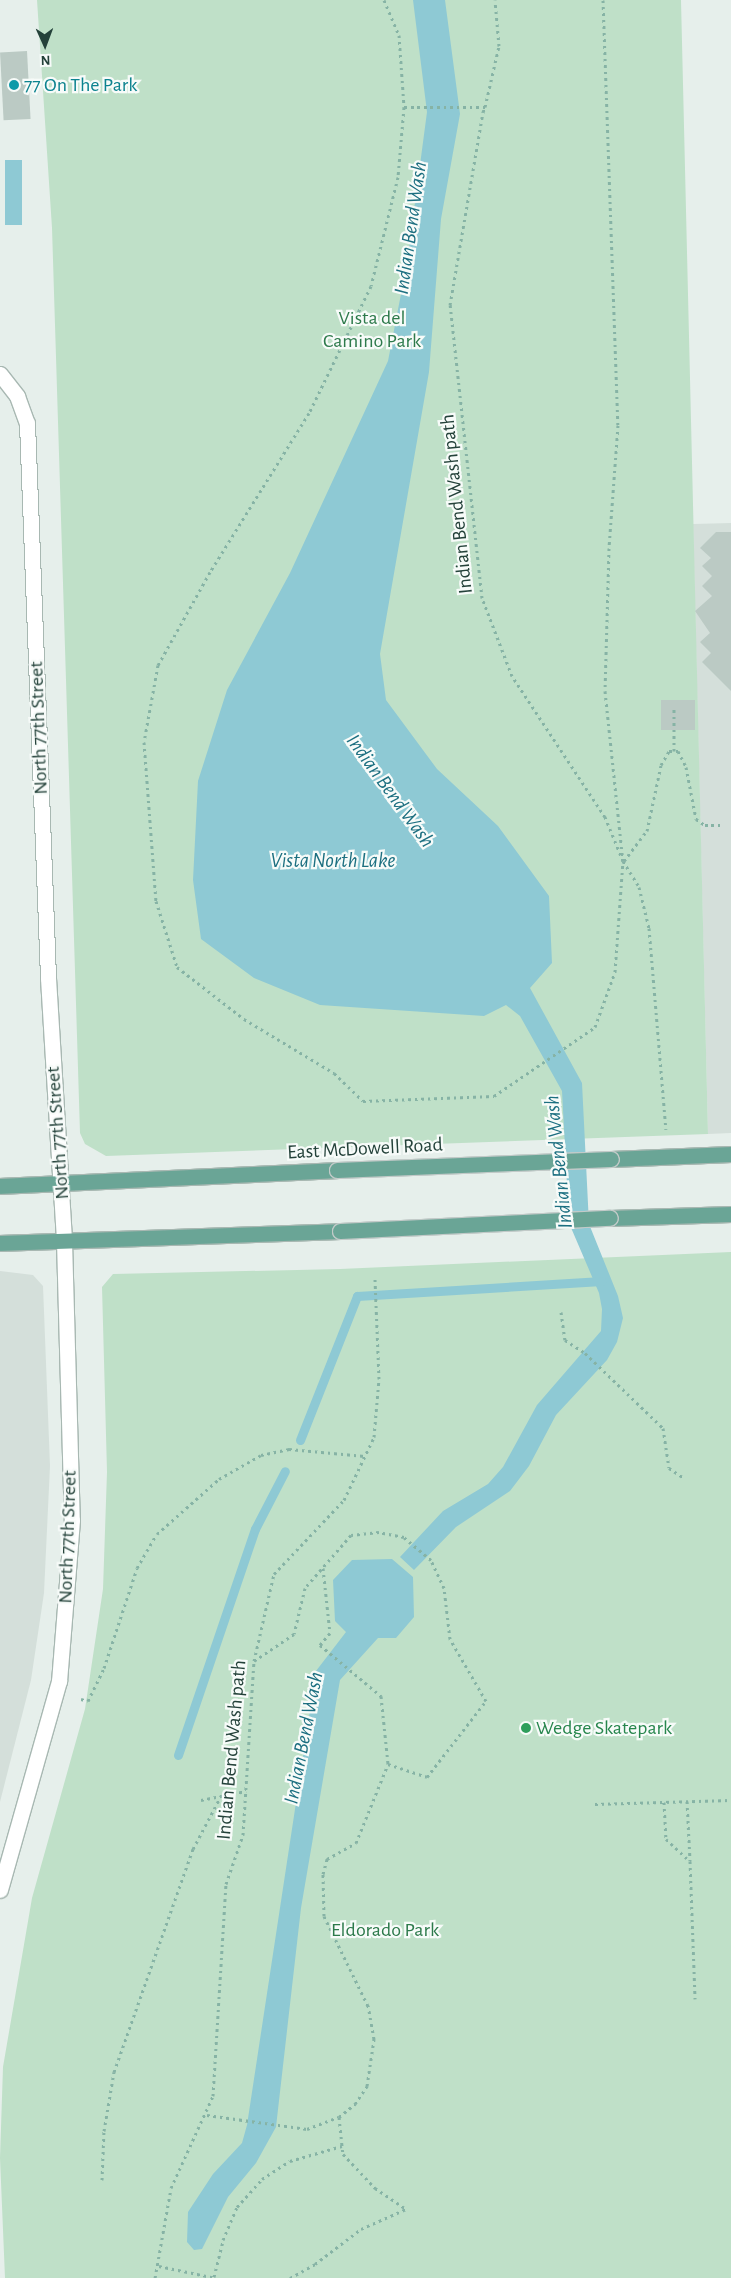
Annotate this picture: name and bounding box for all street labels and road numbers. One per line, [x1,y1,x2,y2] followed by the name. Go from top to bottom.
[436,413,478,595] street label: Indian Bend Wash path
[25,661,53,795] street label: North 77th Street
[41,1066,75,1200] street label: North 77th Street
[287,1133,443,1165] street label: East McDowell Road
[54,1470,82,1604] street label: North 77th Street
[212,1659,252,1841] street label: Indian Bend Wash path

